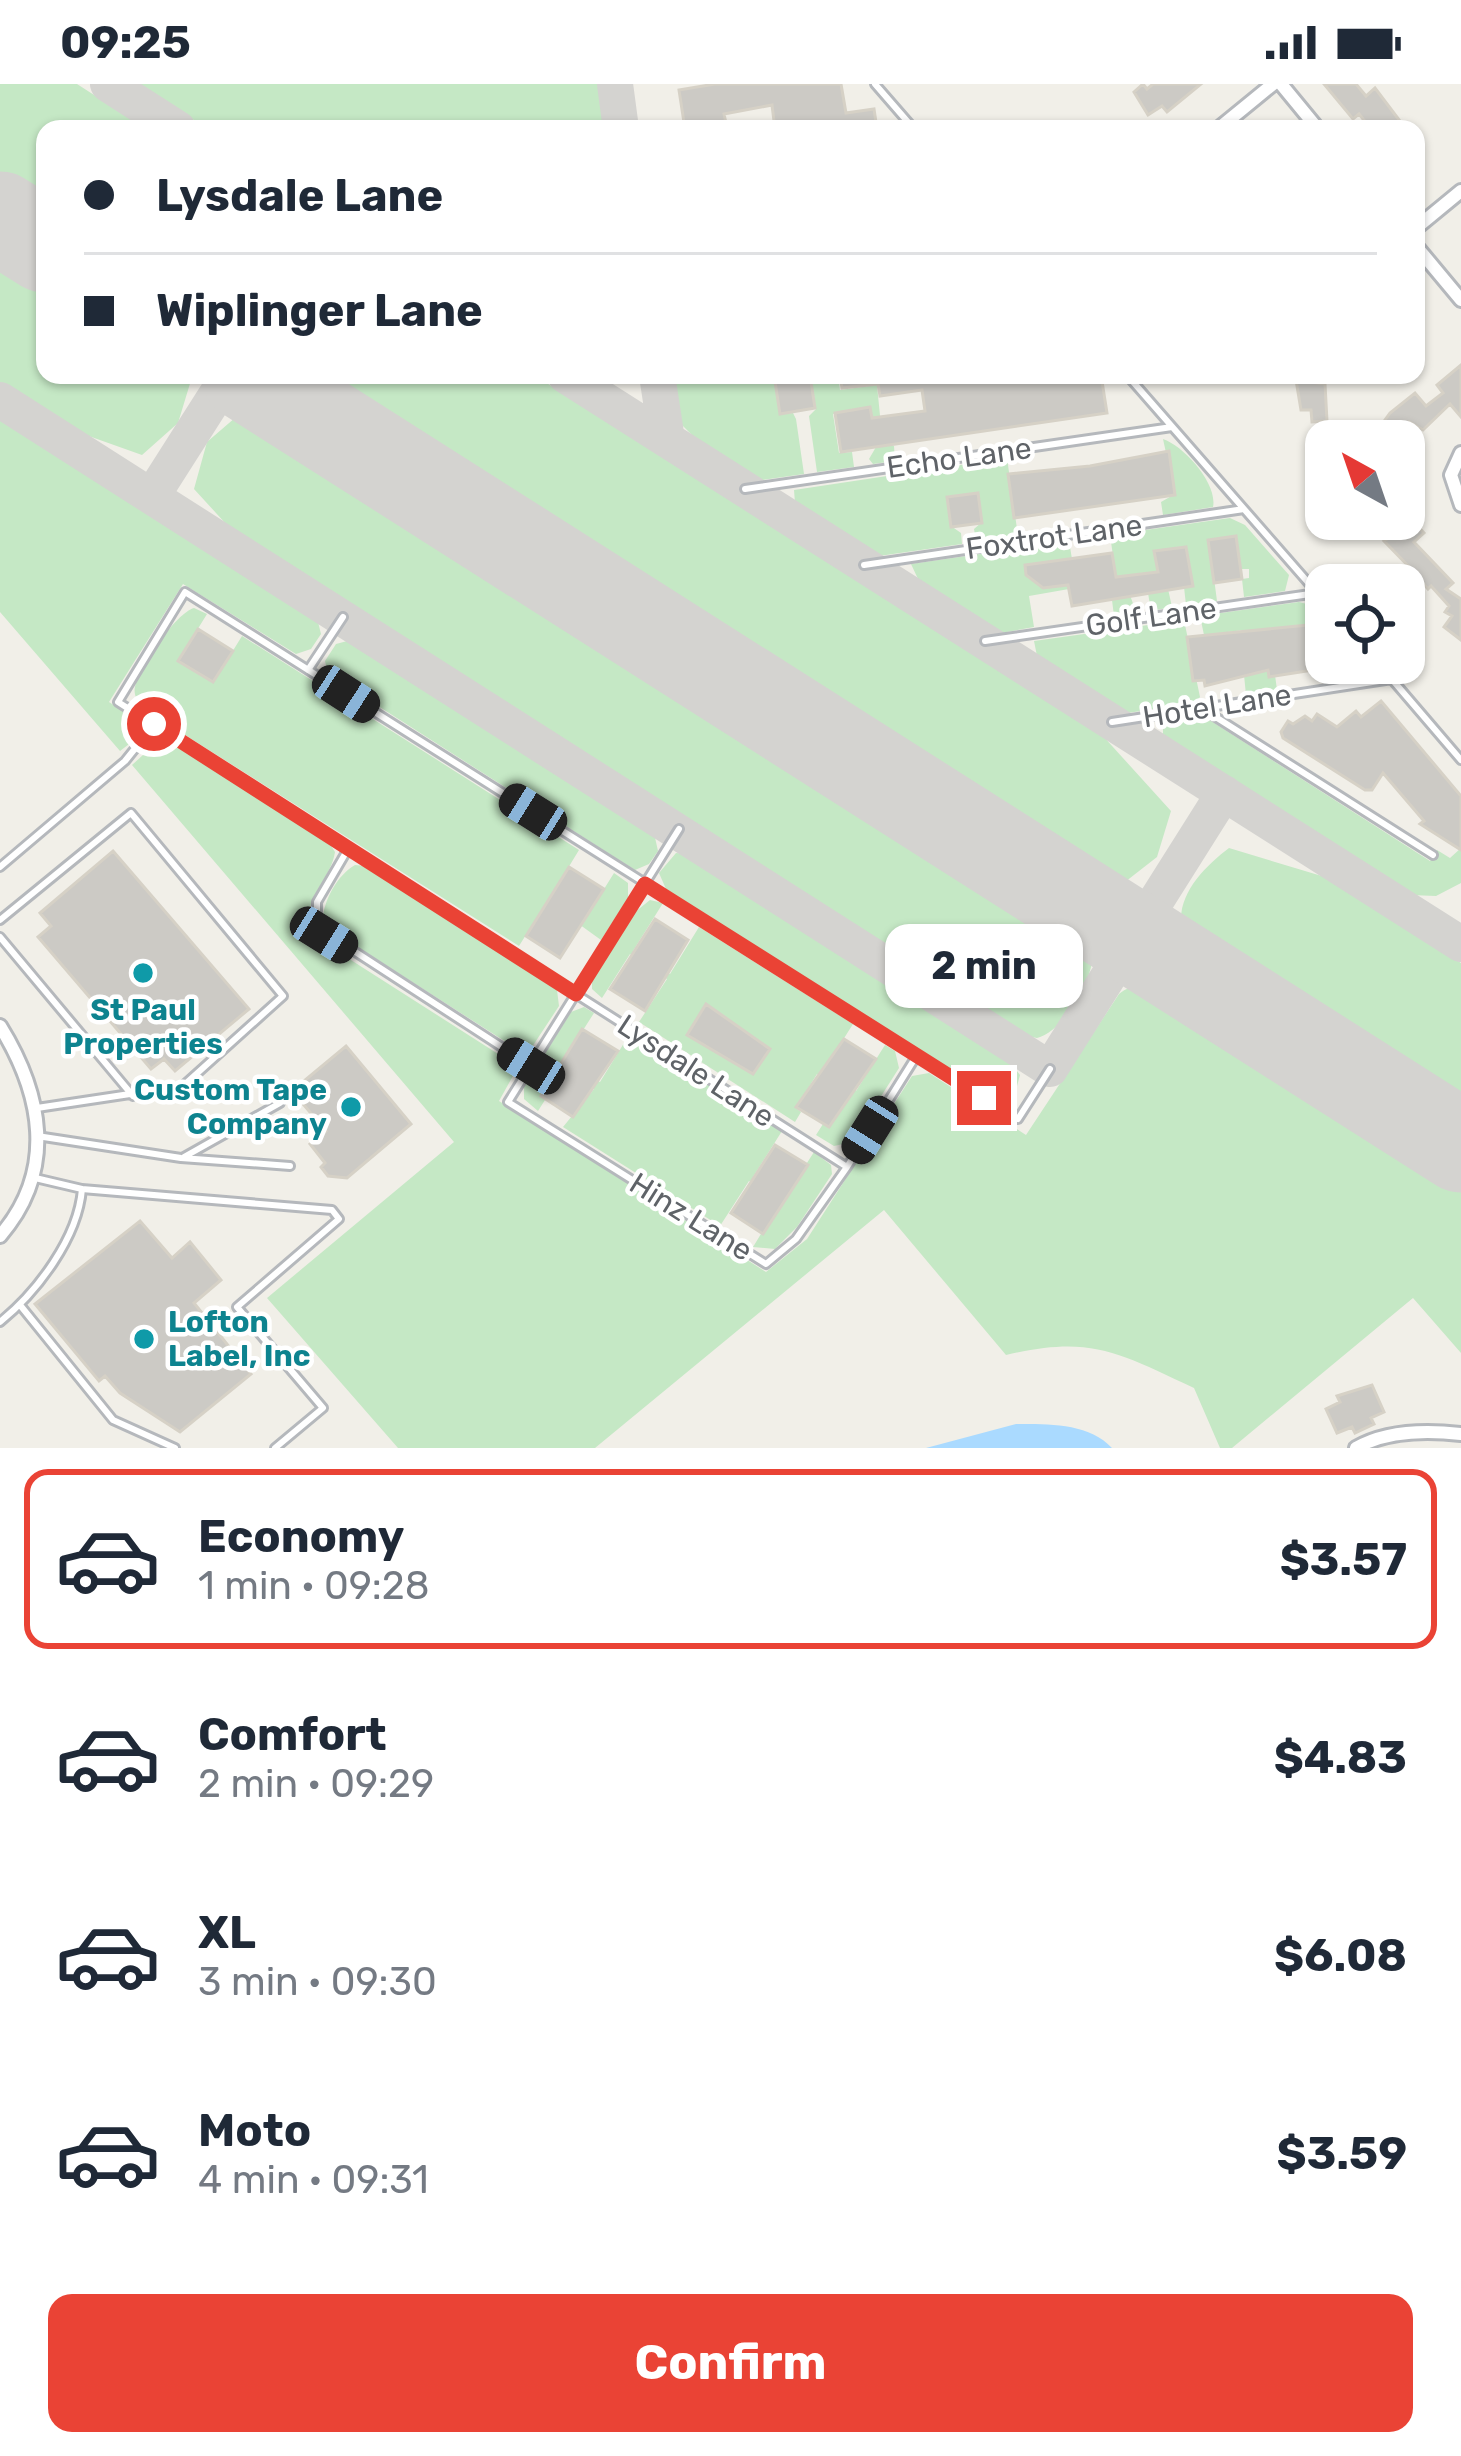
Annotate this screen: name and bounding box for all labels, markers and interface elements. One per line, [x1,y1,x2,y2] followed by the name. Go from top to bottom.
[60,16,191,69] text: 09:25
[156,169,443,222] text: Lysdale Lane
[156,284,483,337] text: Wiplinger Lane
[1305,420,1425,540] north arrow
[1305,420,1425,684] map controls
[884,430,1034,486] street label: Echo Lane
[964,507,1144,567] street label: Foxtrot Lane
[1305,564,1425,684] button: locate
[1083,590,1219,644] street label: Golf Lane
[306,659,386,729] car
[1140,676,1294,736] street label: Hotel Lane
[127,697,181,751] route start
[493,778,573,846] car
[284,901,364,969] car
[885,924,1083,1008] callout: 2 min
[931,943,1037,989] text: 2 min
[130,960,156,986] marker: St Paul Properties
[63,992,223,1062] place label: St Paul Properties
[611,1007,781,1135] street label: Lysdale Lane
[491,1032,571,1100] car
[957,1071,1011,1125] route end
[134,1072,327,1142] place label: Custom Tape Company
[836,1090,904,1170] car
[338,1094,364,1120] marker: Custom Tape Company
[623,1165,759,1269] street label: Hinz Lane
[168,1304,310,1374] place label: Lofton Label, Inc
[131,1326,157,1352] marker: Lofton Label, Inc
[54,1505,162,1613] icon: car
[198,1510,404,1563] text: Economy
[1280,1533,1407,1586] text: $3.57
[198,1563,430,1609] text: 1 min · 09:28
[54,1703,162,1811] icon: car
[198,1708,387,1761] text: Comfort
[1274,1731,1407,1784] text: $4.83
[198,1761,434,1807] text: 2 min · 09:29
[54,1901,162,2009] icon: car
[198,1906,256,1959] text: XL
[1274,1929,1407,1982] text: $6.08
[198,1959,437,2005] text: 3 min · 09:30
[54,2099,162,2207] icon: car
[198,2104,311,2157] text: Moto
[1277,2127,1407,2180] text: $3.59
[198,2157,429,2203] text: 4 min · 09:31
[48,2294,1413,2432] button: Confirm

